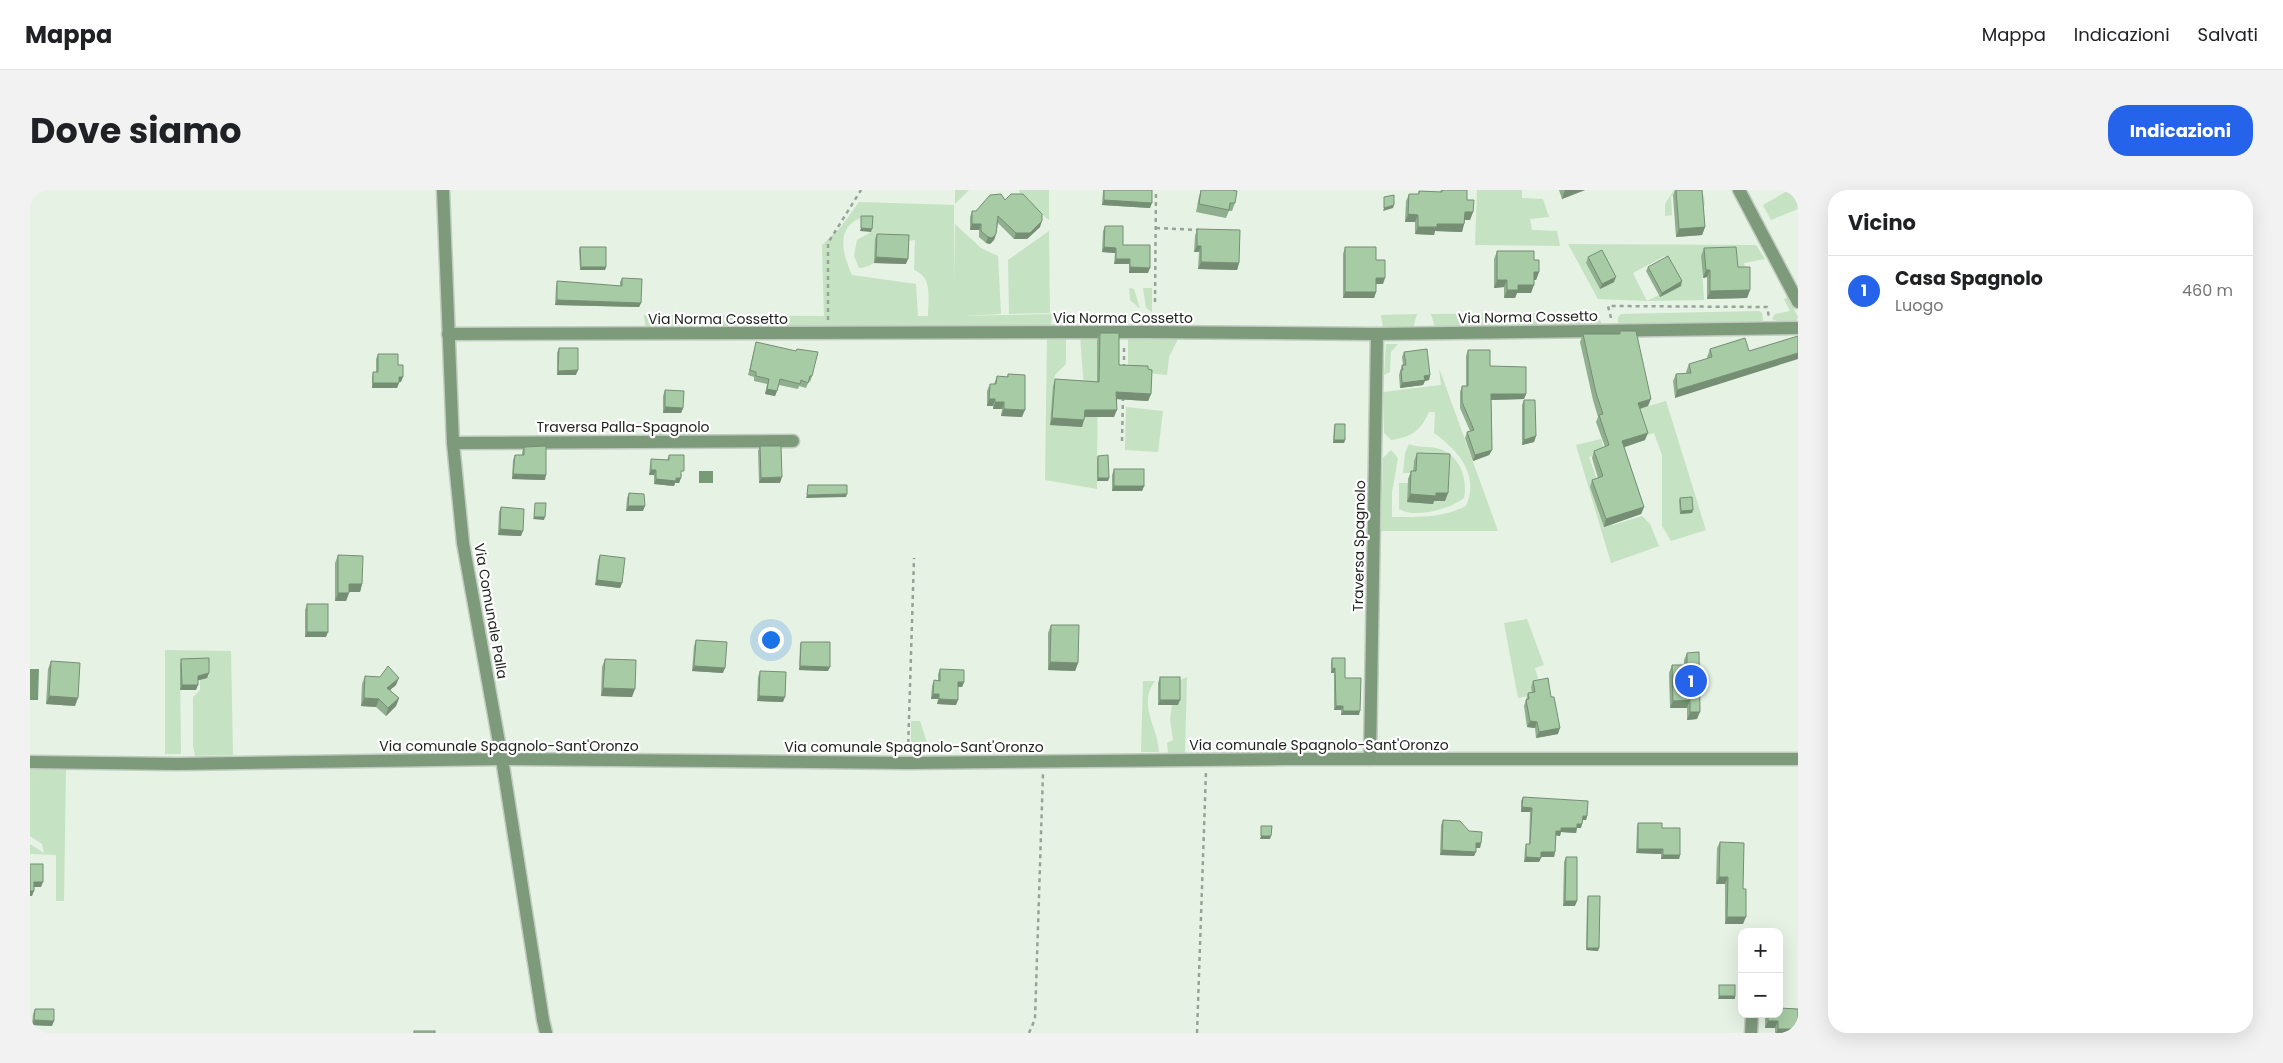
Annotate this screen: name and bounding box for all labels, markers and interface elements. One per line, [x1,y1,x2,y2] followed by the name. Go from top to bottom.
[25,18,112,51] text: Mappa
[1982,22,2046,47] text: Mappa
[2074,22,2170,47] text: Indicazioni
[2198,22,2258,47] text: Salvati
[2108,105,2253,156] button: Indicazioni
[30,106,242,155] text: Dove siamo
[1848,208,1916,237] text: Vicino
[1895,265,2043,292] text: Casa Spagnolo
[1861,279,1867,302] text: 1
[2182,279,2233,302] text: 460 m
[1895,294,1943,317] text: Luogo
[1458,306,1598,328] street label: Via Norma Cossetto
[1053,308,1193,328] street label: Via Norma Cossetto
[648,309,788,329] street label: Via Norma Cossetto
[536,417,710,437] street label: Traversa Palla-Spagnolo
[1348,480,1370,612] street label: Traversa Spagnolo
[469,542,513,680] street label: Via Comunale Palla
[758,627,784,653] your location
[1675,662,1707,700] pin: 1
[1189,735,1449,755] street label: Via comunale Spagnolo-Sant'Oronzo
[379,736,639,756] street label: Via comunale Spagnolo-Sant'Oronzo
[784,737,1044,757] street label: Via comunale Spagnolo-Sant'Oronzo
[1738,928,1783,1018] map controls
[1738,928,1783,973] button: +
[1738,973,1783,1018] button: −

